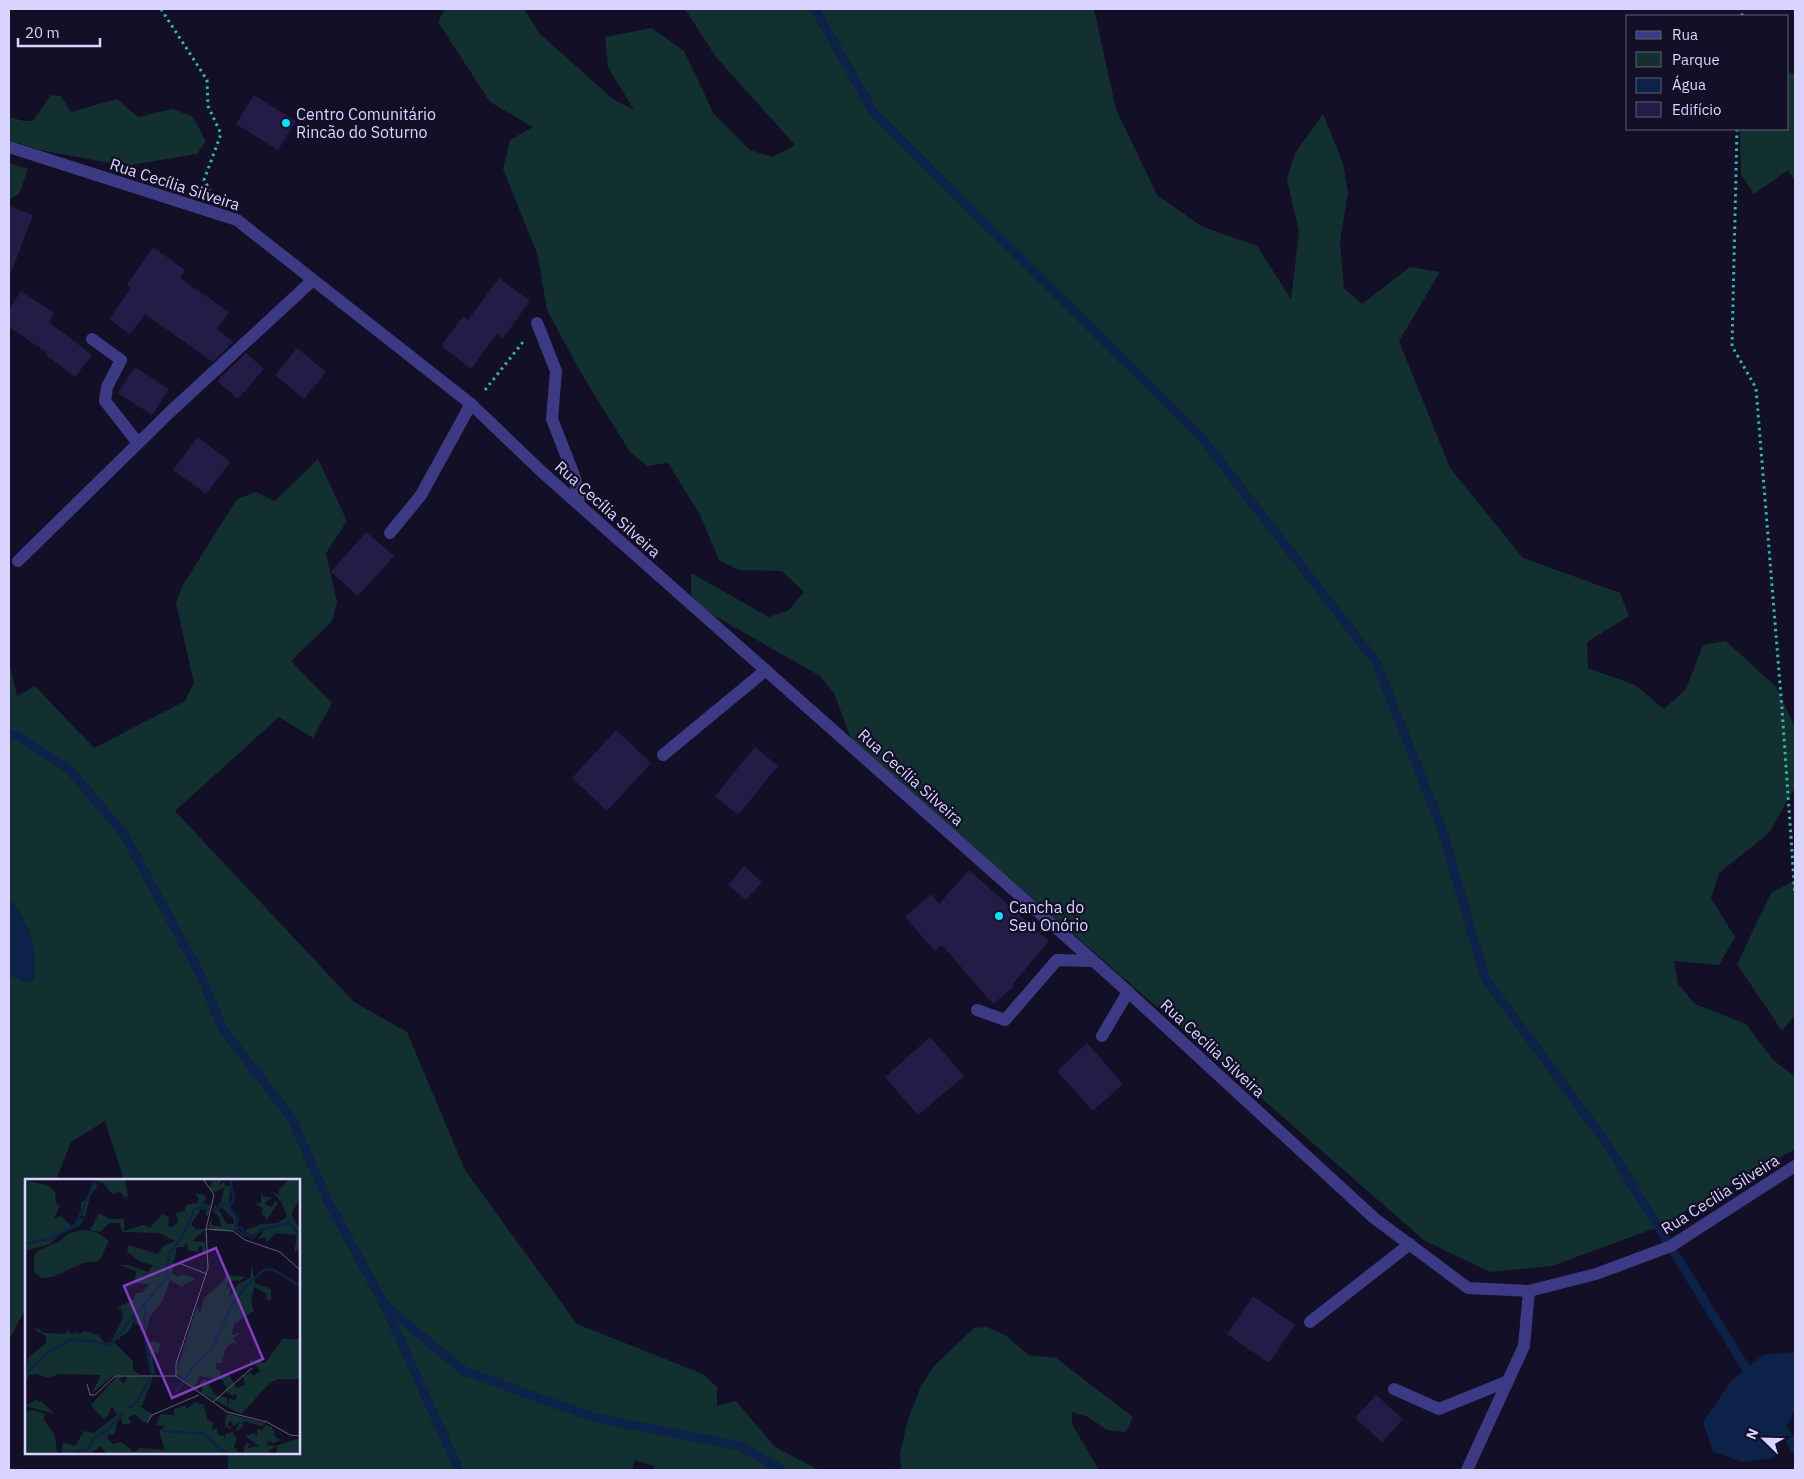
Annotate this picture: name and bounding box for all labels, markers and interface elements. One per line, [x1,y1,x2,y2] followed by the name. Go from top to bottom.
[18,15,100,47] scale bar
[1626,15,1789,130] legend
[25,23,60,42] text: 20 m
[1672,25,1698,44] text: Rua
[1672,50,1720,69] text: Parque
[1672,75,1706,94] text: Água
[1672,100,1721,119] text: Edifício
[296,104,436,142] place label: Centro Comunitário Rincão do Soturno
[280,117,292,129] marker: Centro Comunitário Rincão do Soturno
[107,154,243,215] street label: Rua Cecília Silveira
[551,456,665,562] street label: Rua Cecília Silveira
[854,724,968,830] street label: Rua Cecília Silveira
[1009,897,1088,935] place label: Cancha do Seu Onório
[993,910,1005,922] marker: Cancha do Seu Onório
[1157,994,1270,1102] street label: Rua Cecília Silveira
[1657,1149,1783,1238] street label: Rua Cecília Silveira
[25,1179,300,1454] inset map
[1739,1414,1789,1464] north arrow
[1742,1426,1762,1442] text: N

